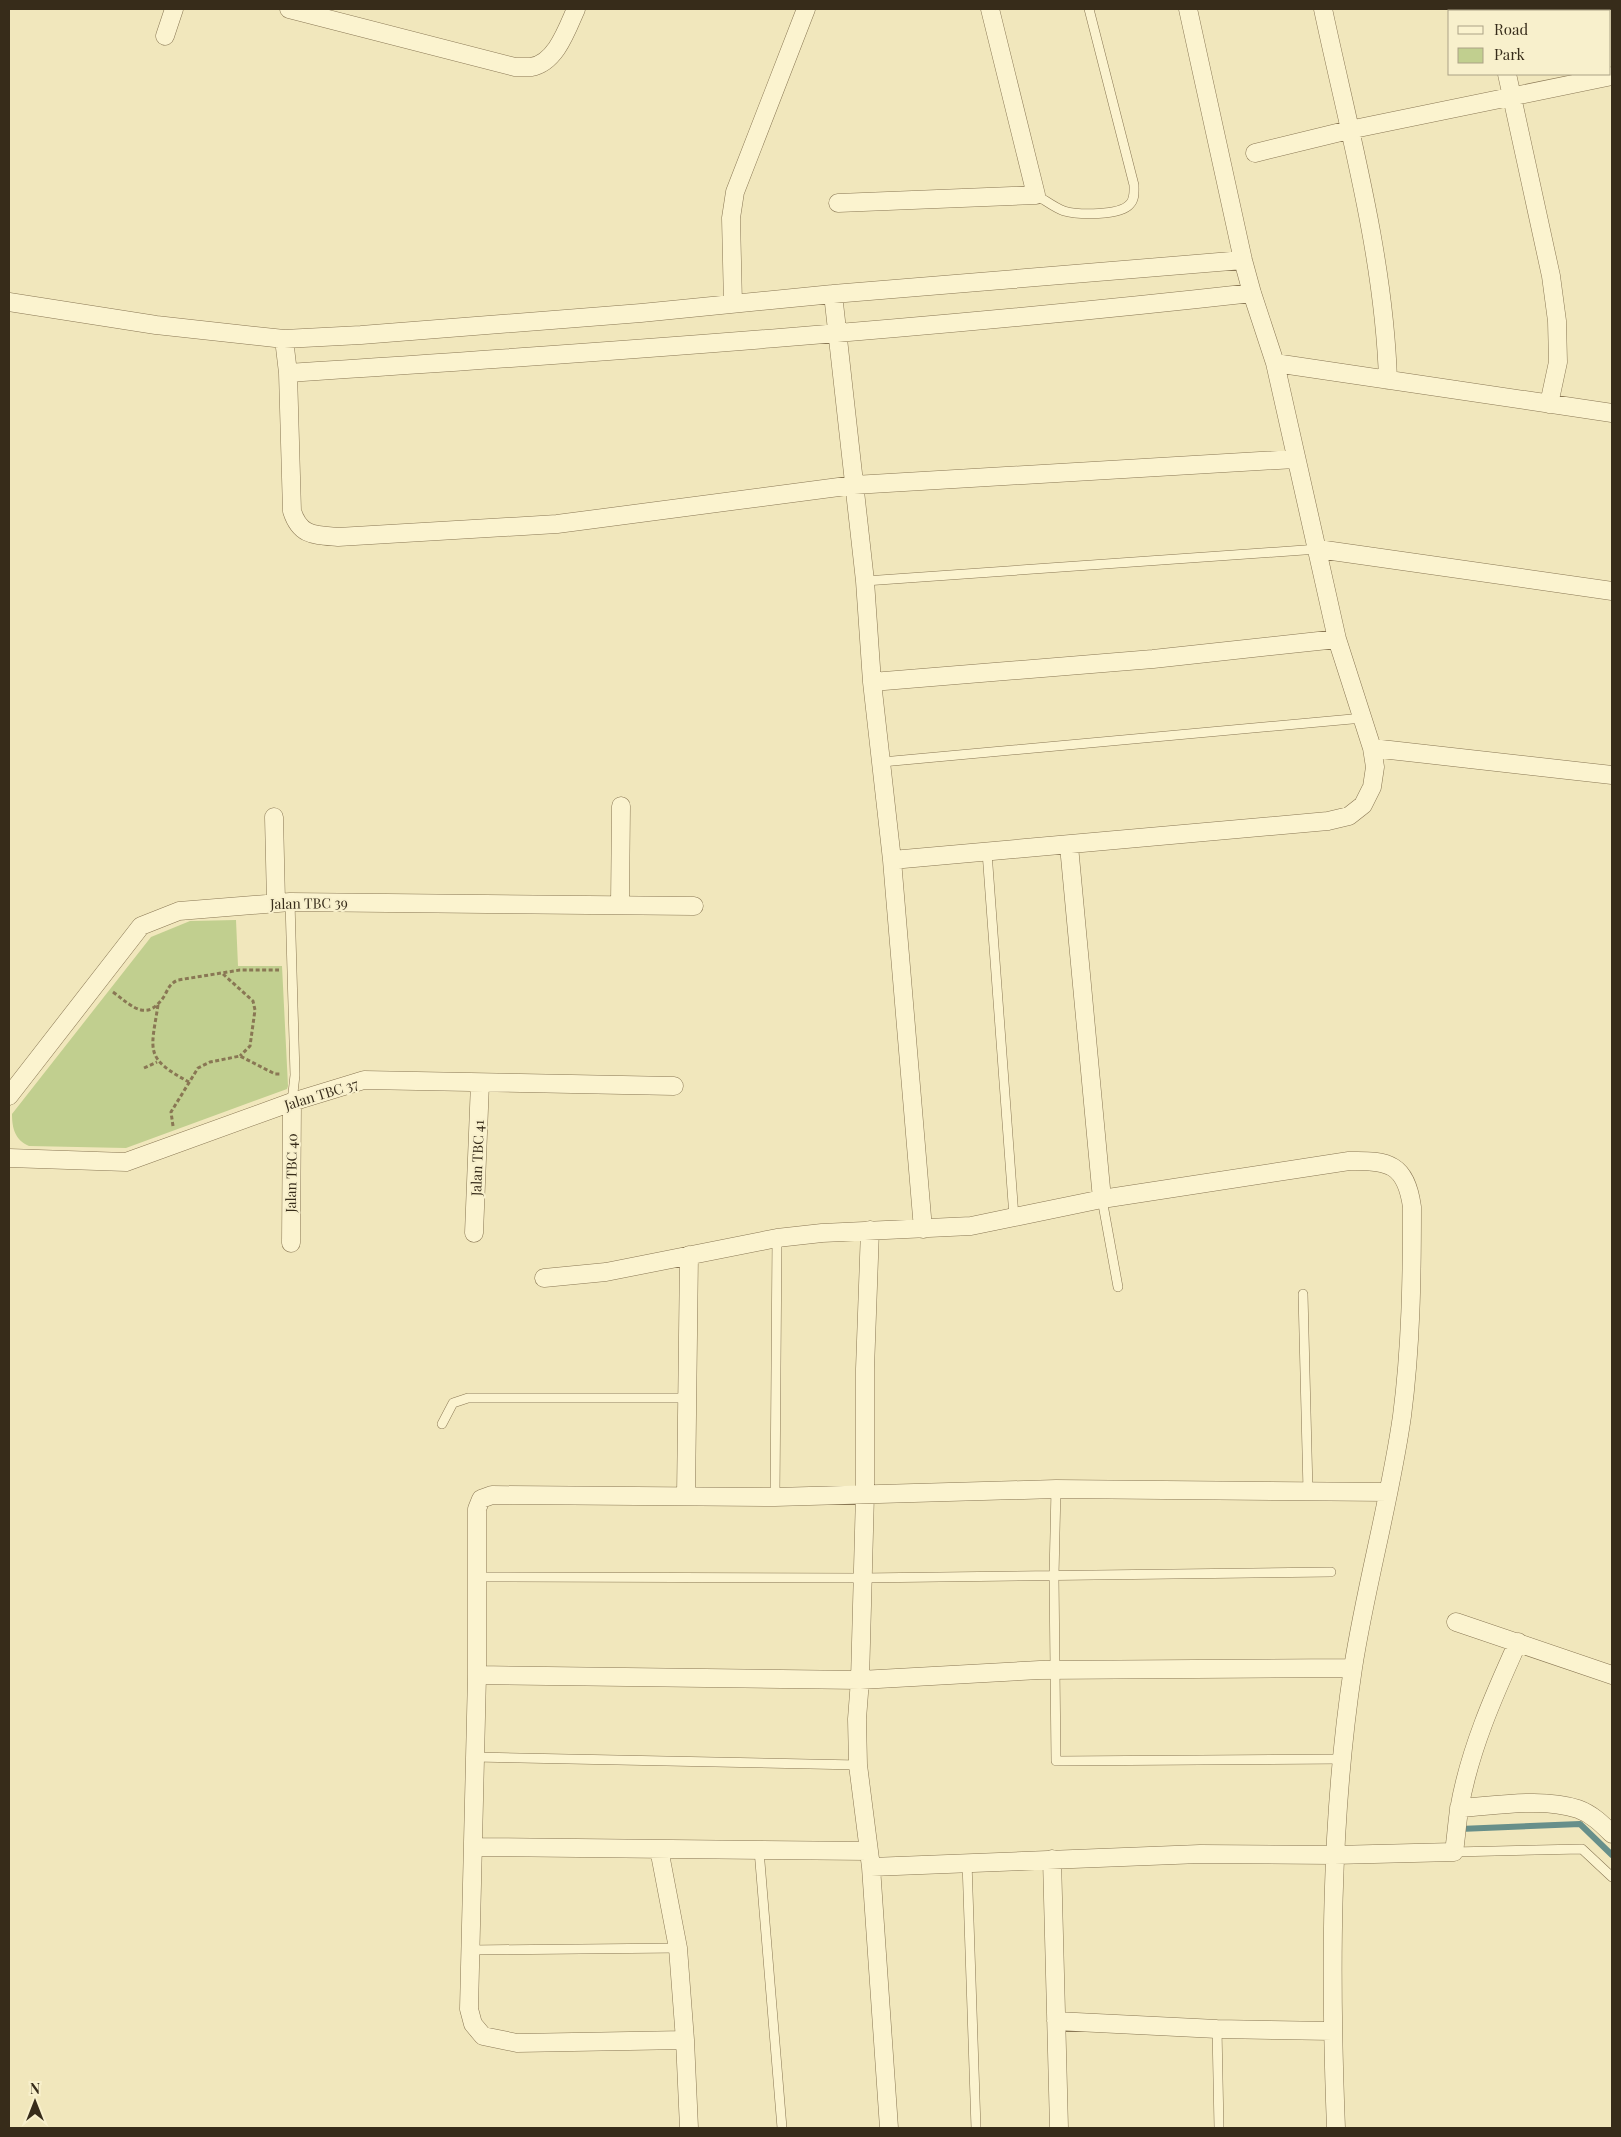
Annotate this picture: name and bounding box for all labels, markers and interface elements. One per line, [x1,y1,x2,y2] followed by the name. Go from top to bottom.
[1448,10,1611,75] legend
[1494,19,1528,39] text: Road
[1494,44,1526,64] text: Park
[269,893,348,913] street label: Jalan TBC 39
[281,1074,361,1115] street label: Jalan TBC 37
[466,1120,488,1197] street label: Jalan TBC 41
[281,1133,301,1214] street label: Jalan TBC 40
[10,2077,60,2127] north arrow
[30,2079,40,2098] text: N

